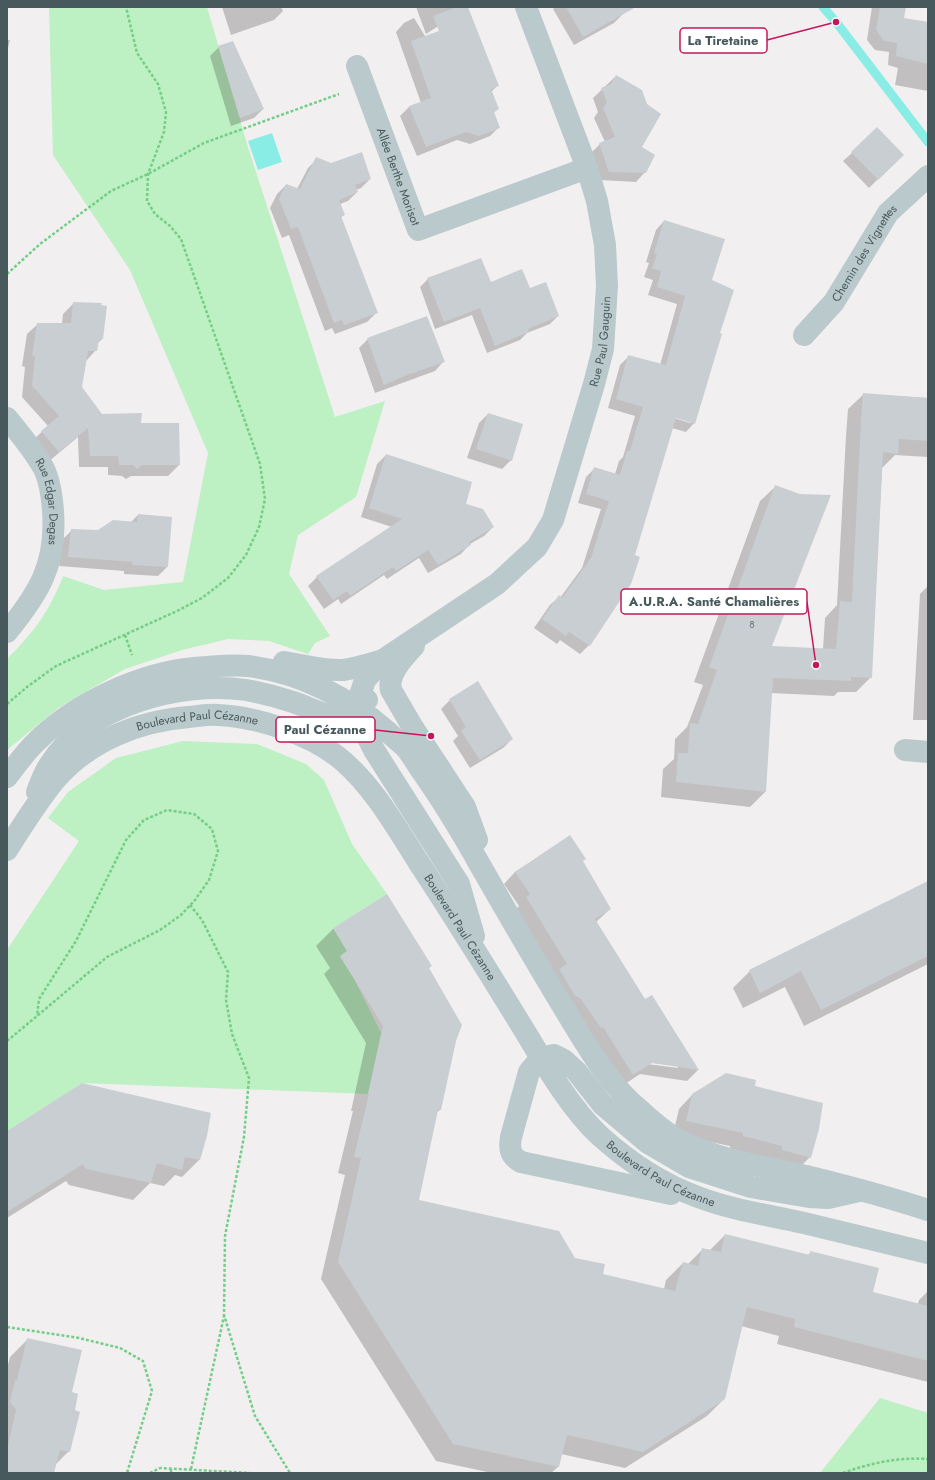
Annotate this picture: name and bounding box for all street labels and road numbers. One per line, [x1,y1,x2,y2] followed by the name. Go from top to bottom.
[372,125,425,228] street label: Allée Berthe Morisot
[827,200,901,305] street label: Chemin des Vignettes
[585,296,615,389] street label: Rue Paul Gauguin
[31,454,63,546] street label: Rue Edgar Degas
[134,706,260,736] street label: Boulevard Paul Cézanne
[420,870,501,984] street label: Boulevard Paul Cézanne
[602,1136,717,1211] street label: Boulevard Paul Cézanne

